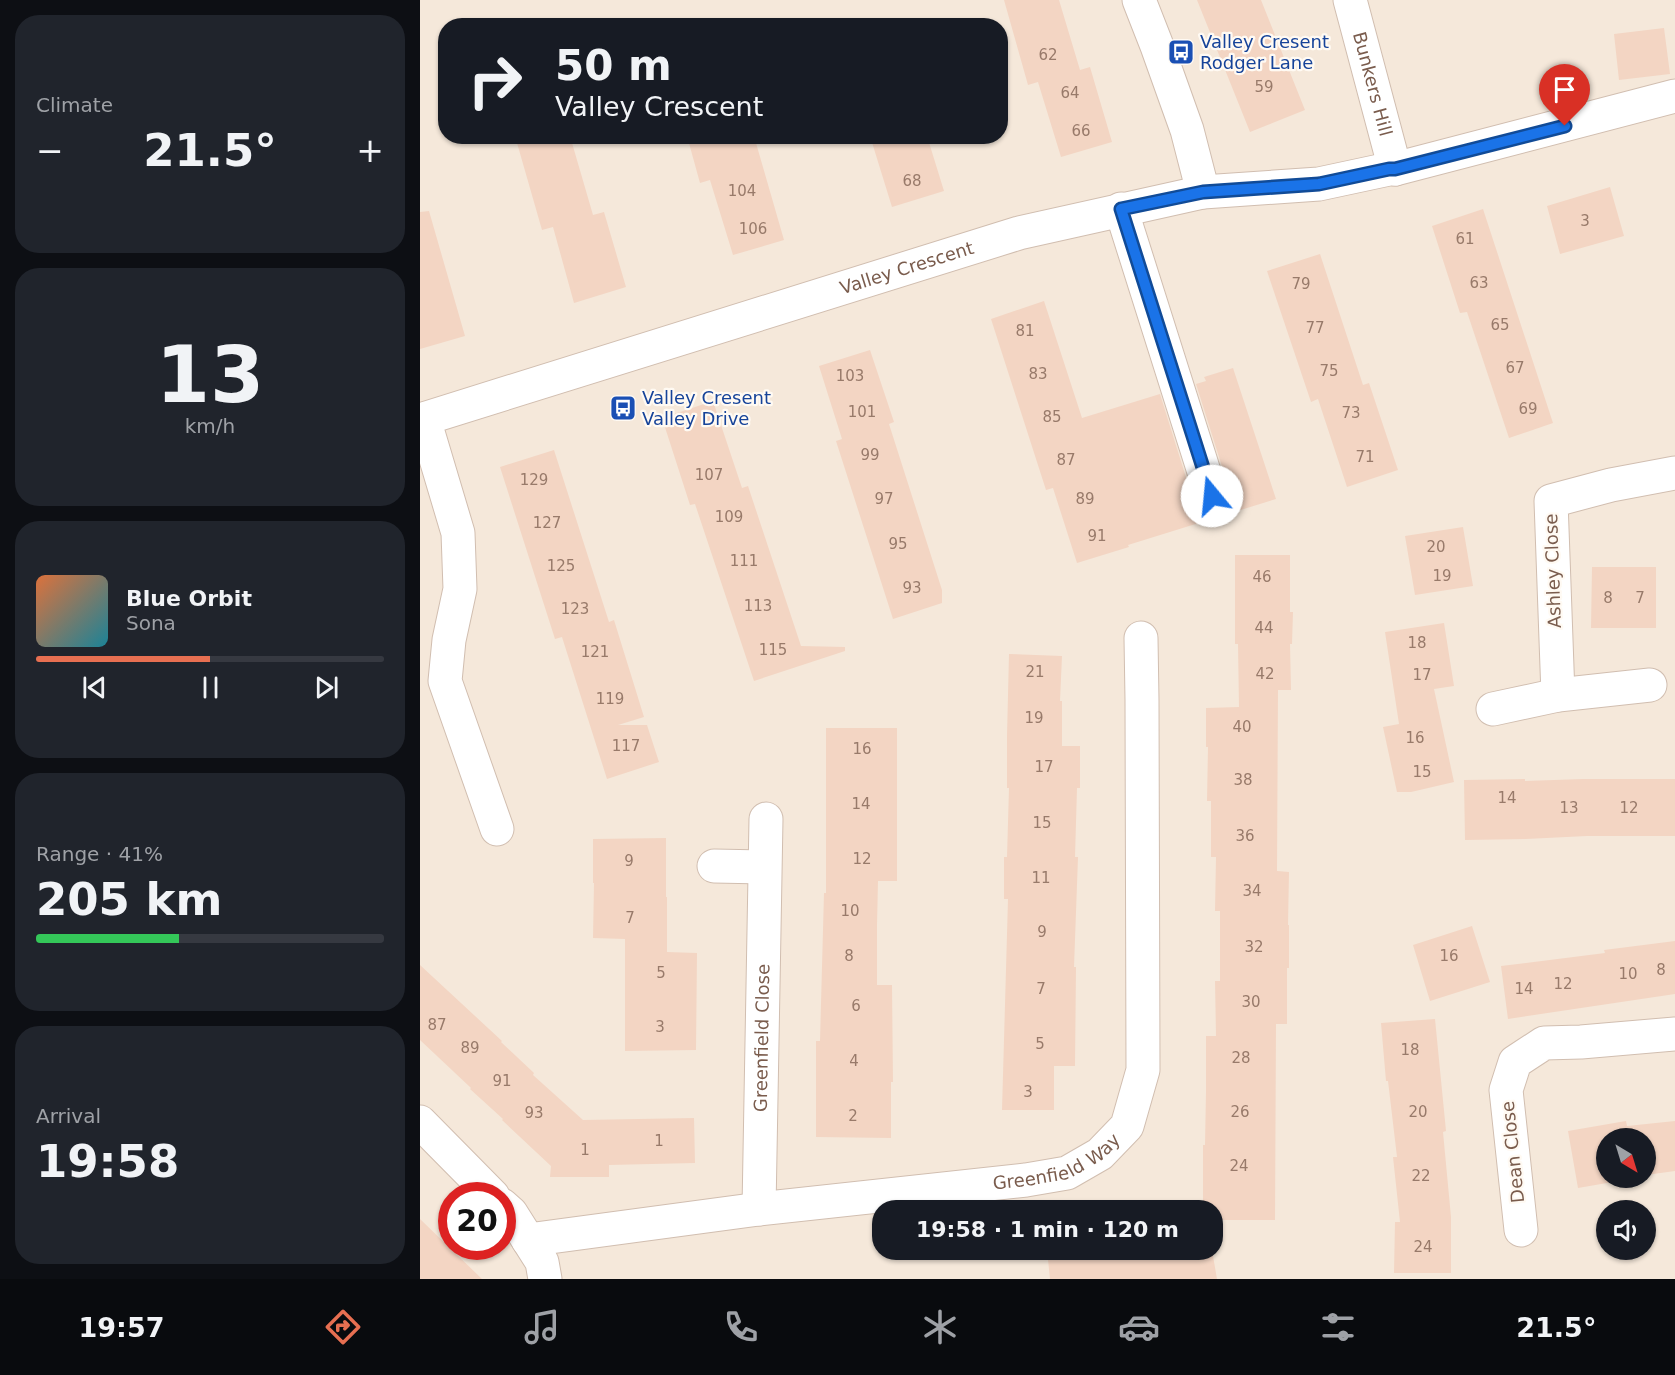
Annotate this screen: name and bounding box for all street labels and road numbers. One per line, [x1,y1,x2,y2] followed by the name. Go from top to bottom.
[1349,29,1397,138] street label: Bunkers Hill
[837,237,976,298] street label: Valley Crescent
[1540,513,1565,629] street label: Ashley Close
[750,964,773,1112] street label: Greenfield Close
[1497,1100,1528,1204] street label: Dean Close
[992,1129,1124,1194] street label: Greenfield Way

